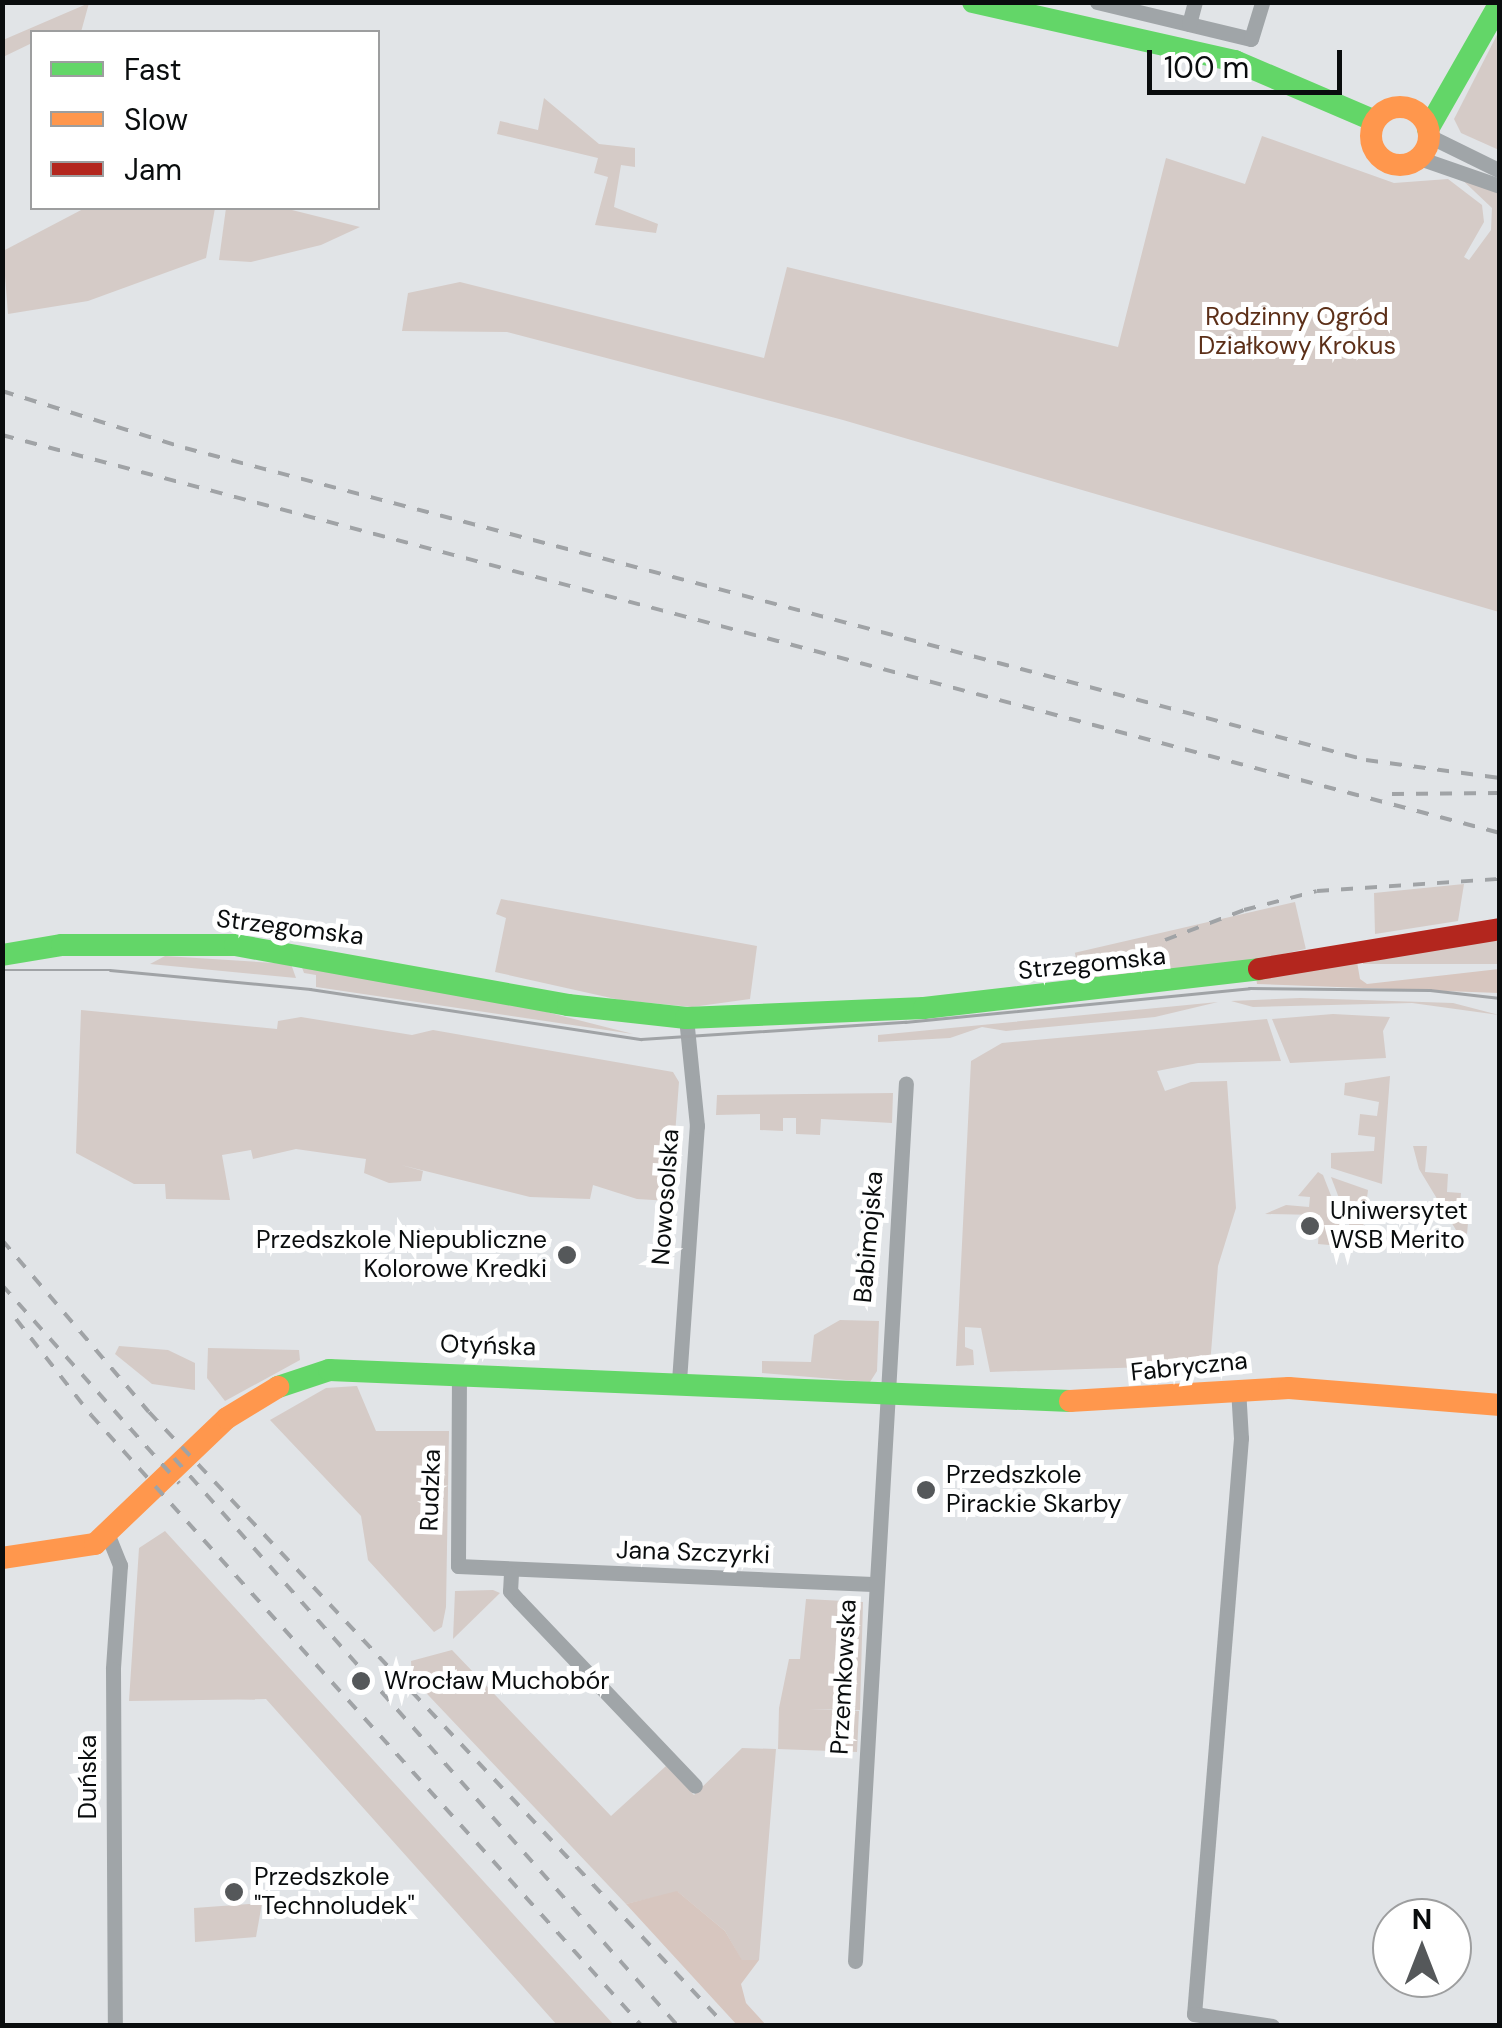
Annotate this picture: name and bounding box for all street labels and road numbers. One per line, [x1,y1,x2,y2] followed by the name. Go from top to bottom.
[215,904,365,952] street label: Strzegomska
[1017,941,1167,987] street label: Strzegomska
[646,1128,686,1266] street label: Nowosolska
[848,1170,890,1304] street label: Babimojska
[439,1329,537,1363] street label: Otyńska
[1129,1346,1249,1388] street label: Fabryczna
[415,1448,447,1532] street label: Rudzka
[615,1535,771,1571] street label: Jana Szczyrki
[825,1599,863,1755] street label: Przemkowska
[73,1735,103,1819] street label: Duńska

